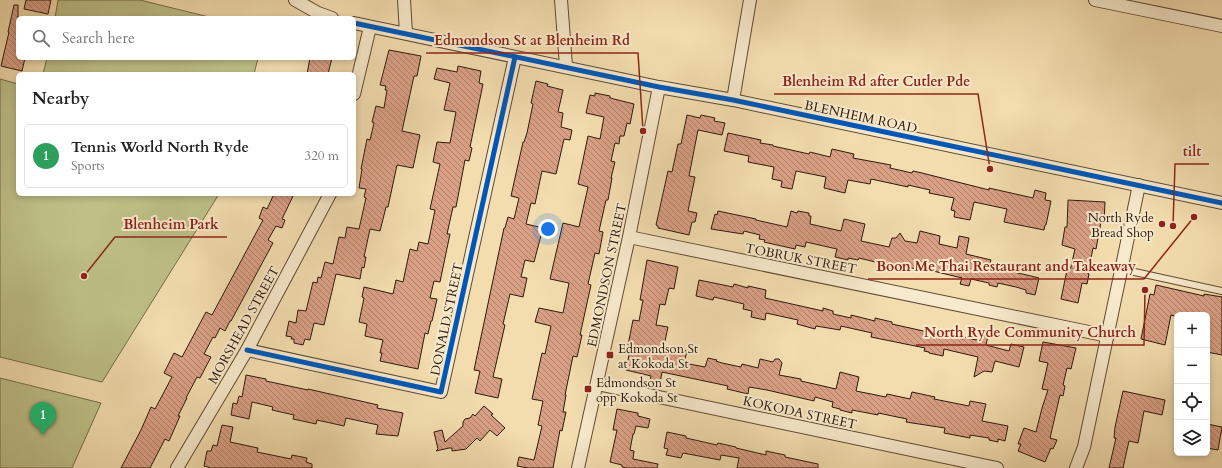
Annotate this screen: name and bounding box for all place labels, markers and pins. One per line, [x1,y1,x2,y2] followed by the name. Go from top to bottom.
[426,27,638,53] callout: Edmondson St at Blenheim Rd
[774,68,978,94] callout: Blenheim Rd after Cutler Pde
[1175,138,1209,164] callout: tilt
[1088,209,1154,242] place label: North Ryde Bread Shop
[115,211,227,237] callout: Blenheim Park
[1157,219,1167,229] marker: North Ryde Bread Shop
[868,253,1144,279] callout: Boon Me Thai Restaurant and Takeaway
[916,319,1144,345] callout: North Ryde Community Church
[618,340,698,373] place label: Edmondson St at Kokoda St
[605,350,615,360] marker: Edmondson St at Kokoda St
[596,374,678,407] place label: Edmondson St opp Kokoda St
[583,384,593,394] marker: Edmondson St opp Kokoda St
[30,402,56,435] pin: 1

